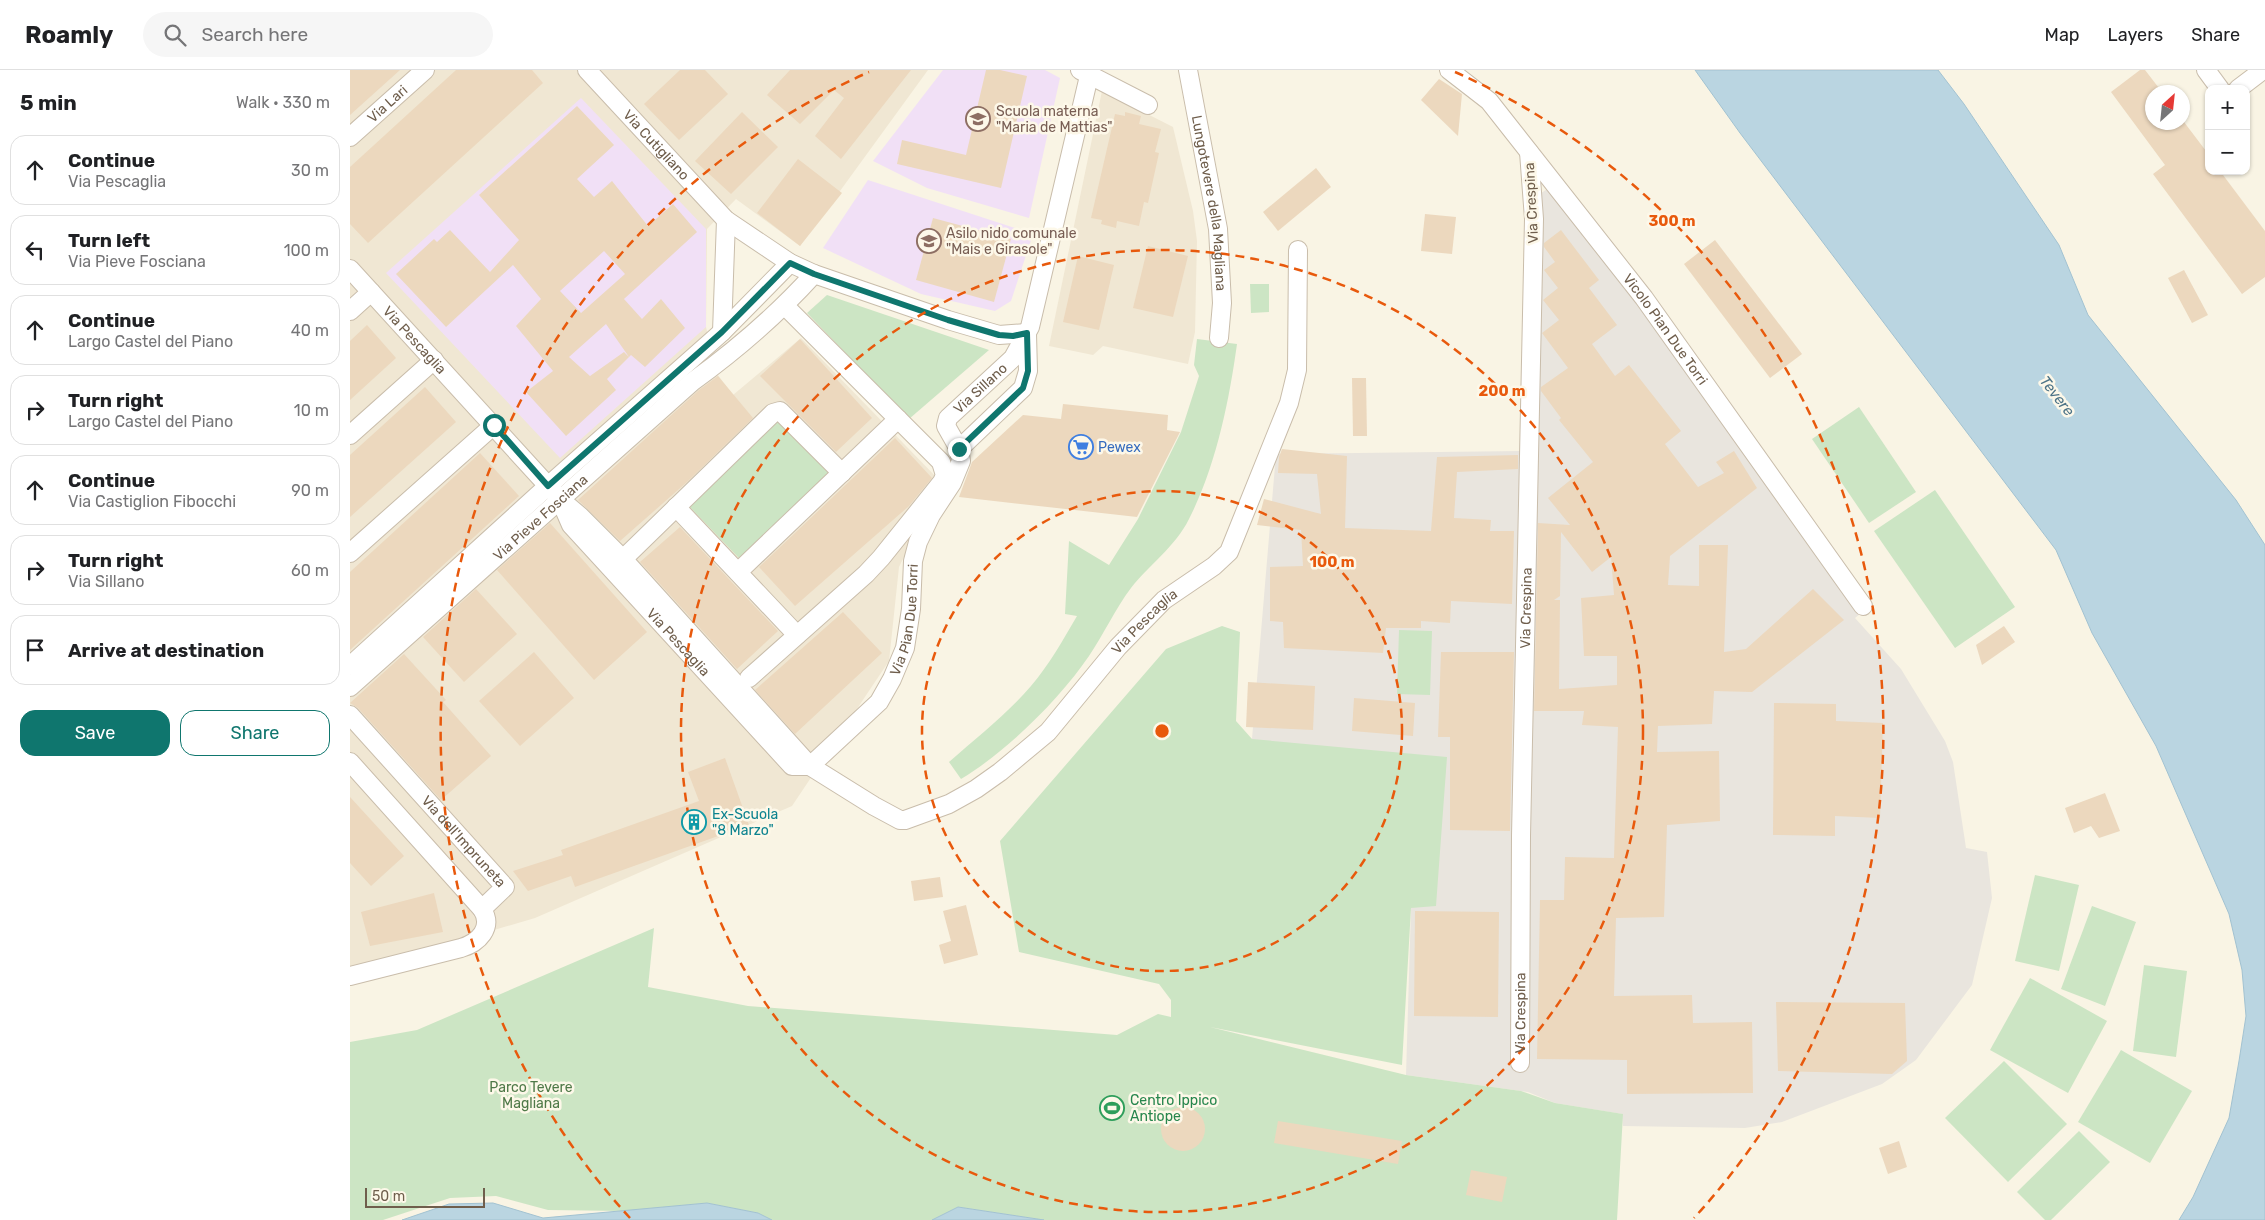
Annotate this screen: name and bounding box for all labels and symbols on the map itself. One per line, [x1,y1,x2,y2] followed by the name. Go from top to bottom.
[364,82,411,126] street label: Via Lari
[2145,85,2190,130] north arrow
[996,103,1112,136] place label: Scuola materna "Maria de Mattias"
[619,106,693,184] street label: Via Cutigliano
[965,106,991,132] school or university icon: Scuola materna "Maria de Mattias"
[1188,114,1229,292] street label: Lungotevere della Magliana
[1521,162,1542,244] street label: Via Crespina
[1648,212,1696,230] text: 300 m
[946,225,1077,258] place label: Asilo nido comunale "Mais e Girasole"
[916,228,942,254] school or university icon: Asilo nido comunale "Mais e Girasole"
[1619,270,1711,388] street label: Vicolo Pian Due Torri
[379,303,450,378] street label: Via Pescaglia
[950,360,1011,418] street label: Via Sillano
[2036,372,2079,420] water label: Tevere
[1478,382,1526,400] text: 200 m
[483,414,506,437] route start
[1068,434,1094,460] supermarket icon: Pewex
[948,438,971,461] route end
[1098,439,1141,456] place label: Pewex
[490,471,591,564] street label: Via Pieve Fosciana
[1310,553,1354,571] text: 100 m
[886,563,922,678] street label: Via Pian Due Torri
[1517,567,1536,649] street label: Via Crespina
[1108,585,1181,657] street label: Via Pescaglia
[643,605,713,680] street label: Via Pescaglia
[1153,722,1171,740] centre of rings
[418,792,509,891] street label: Via dell'Impruneta
[712,806,778,839] place label: Ex-Scuola "8 Marzo"
[681,809,707,835] building icon: Ex-Scuola "8 Marzo"
[1512,972,1529,1054] street label: Via Crespina
[489,1079,573,1112] park label: Parco Tevere Magliana
[1130,1092,1217,1125] place label: Centro Ippico Antiope
[1099,1095,1125,1121] sports icon: Centro Ippico Antiope
[365,1185,485,1208] scale bar

